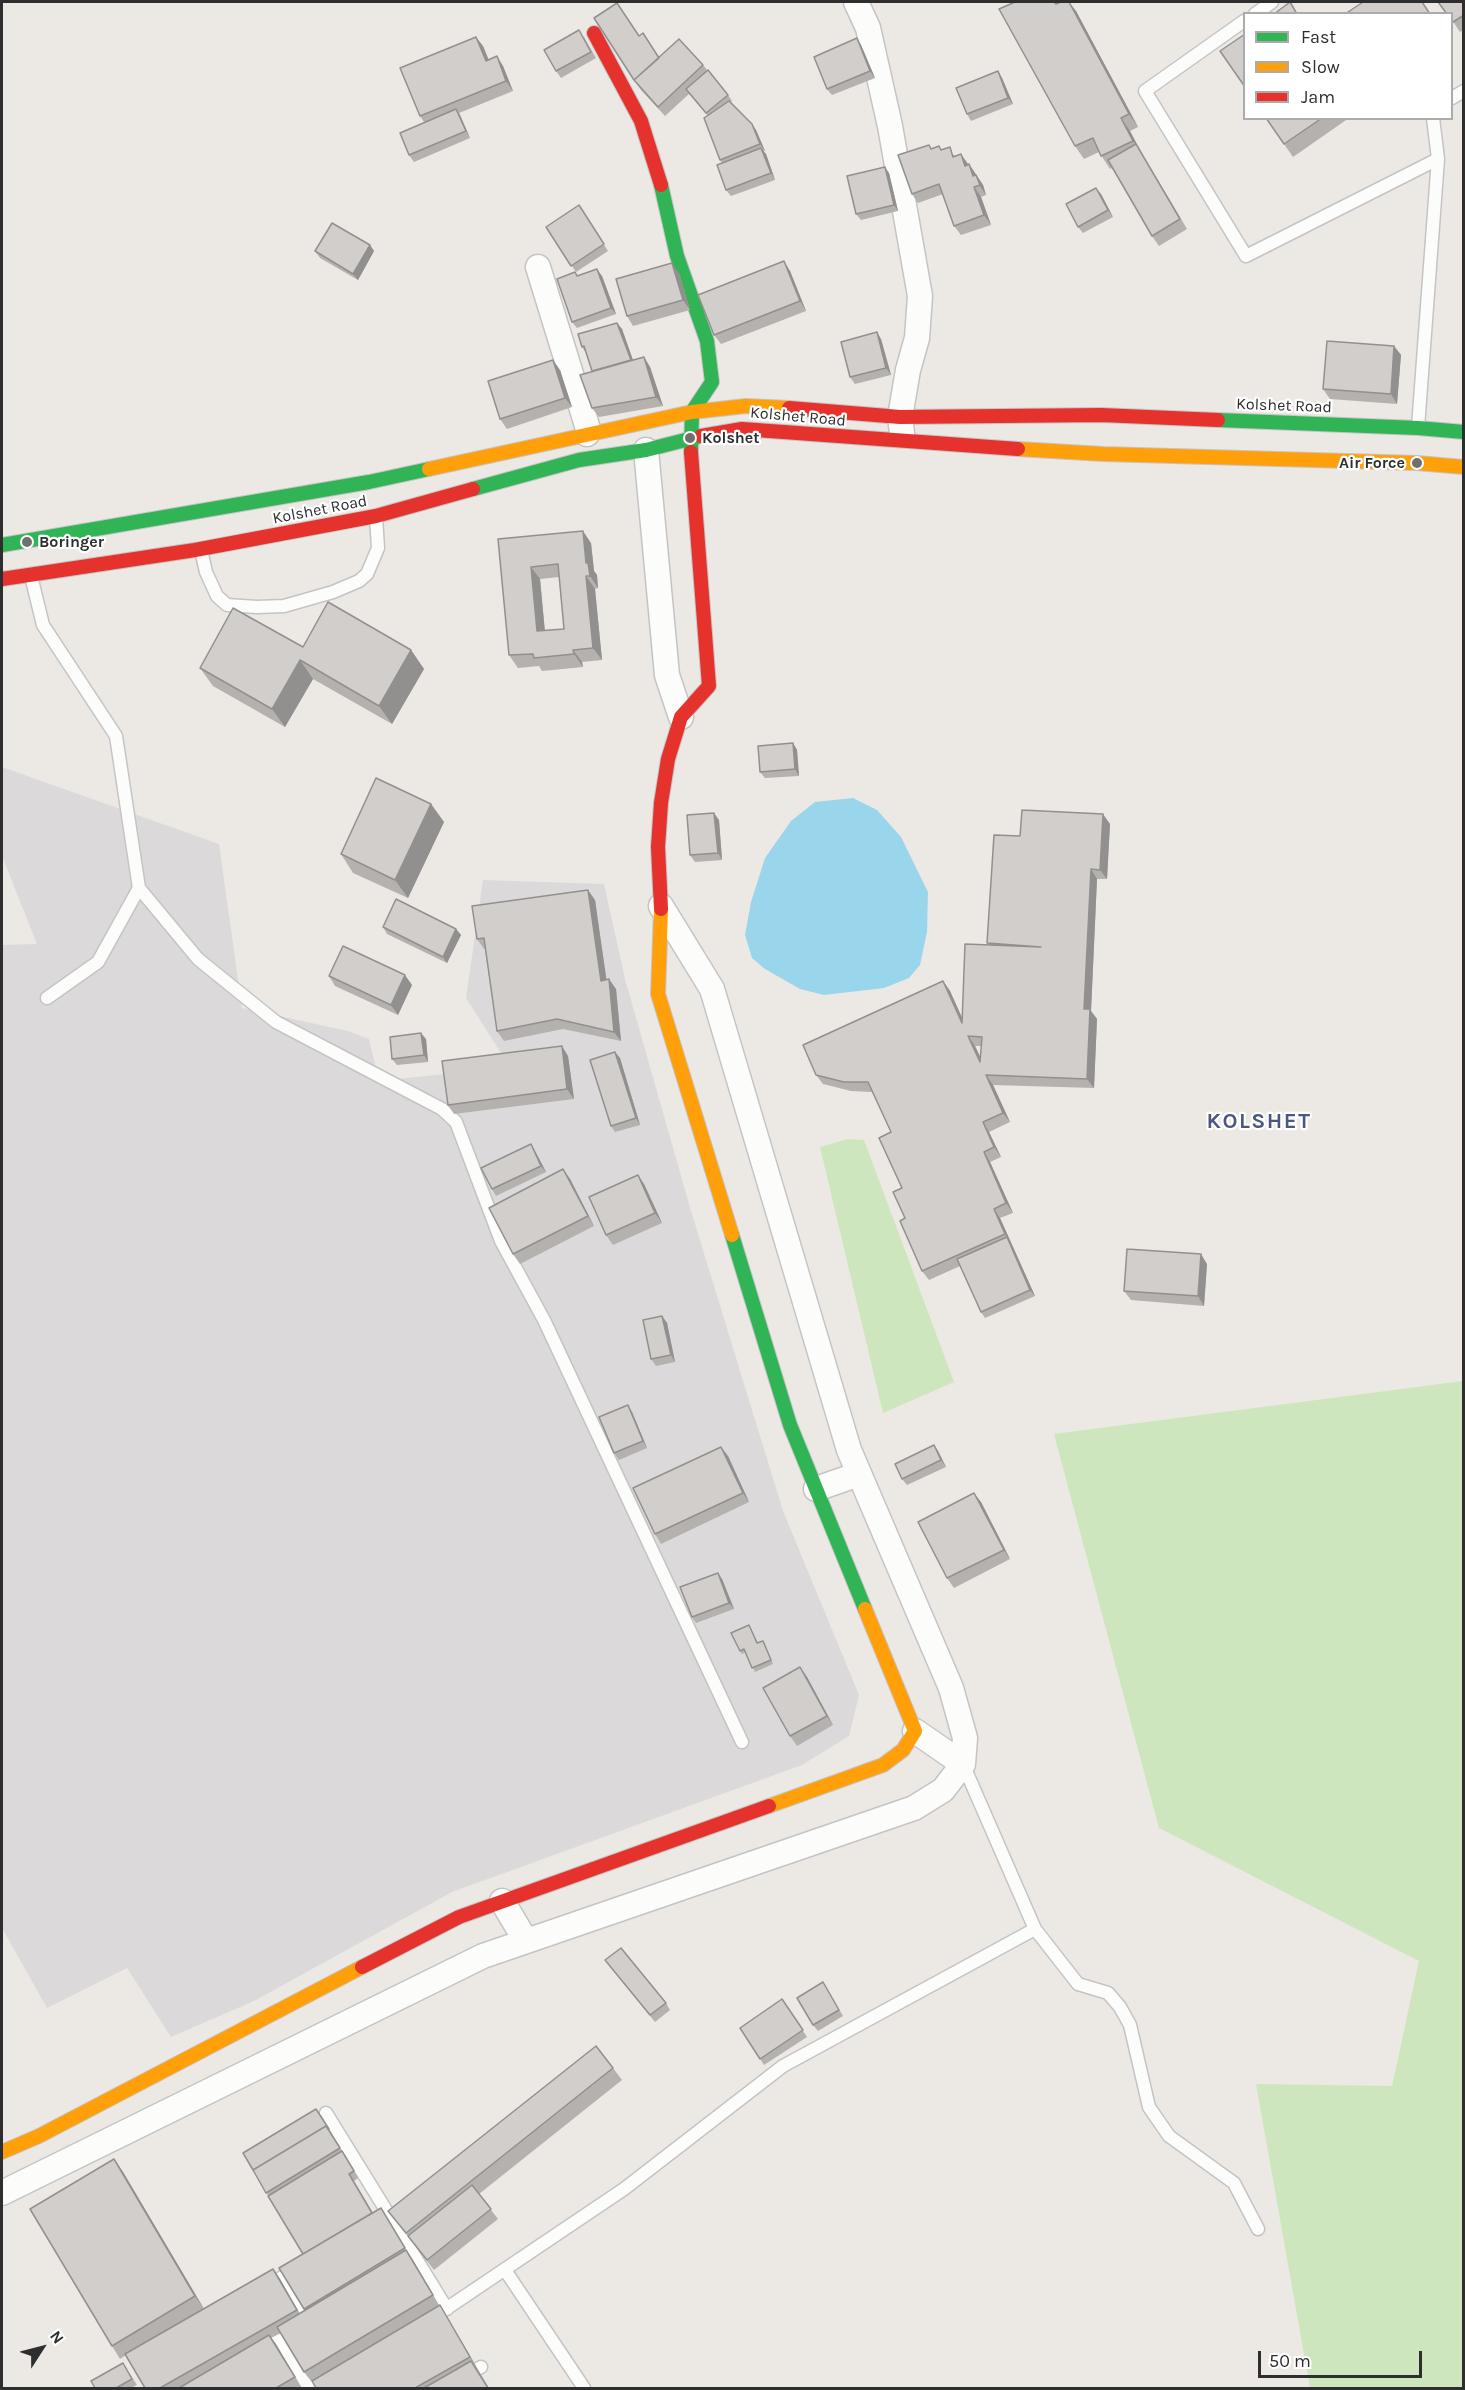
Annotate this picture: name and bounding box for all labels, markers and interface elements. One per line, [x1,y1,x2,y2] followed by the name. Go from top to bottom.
[1243,12,1453,120] legend
[1301,26,1336,48] text: Fast
[1301,56,1340,78] text: Slow
[1301,86,1335,108] text: Jam
[1236,395,1332,417] street label: Kolshet Road
[749,403,847,431] street label: Kolshet Road
[702,428,760,448] place label: Kolshet
[683,431,697,445] marker: Kolshet
[1339,453,1405,473] place label: Air Force
[1410,456,1424,470] marker: Air Force
[271,491,369,529] street label: Kolshet Road
[39,532,104,552] place label: Boringer
[20,535,34,549] marker: Boringer
[1207,1109,1311,1135] district label: KOLSHET
[12,2318,72,2378] north arrow
[46,2327,68,2347] text: N
[1261,2339,1424,2377] scale bar
[1269,2350,1311,2372] text: 50 m

